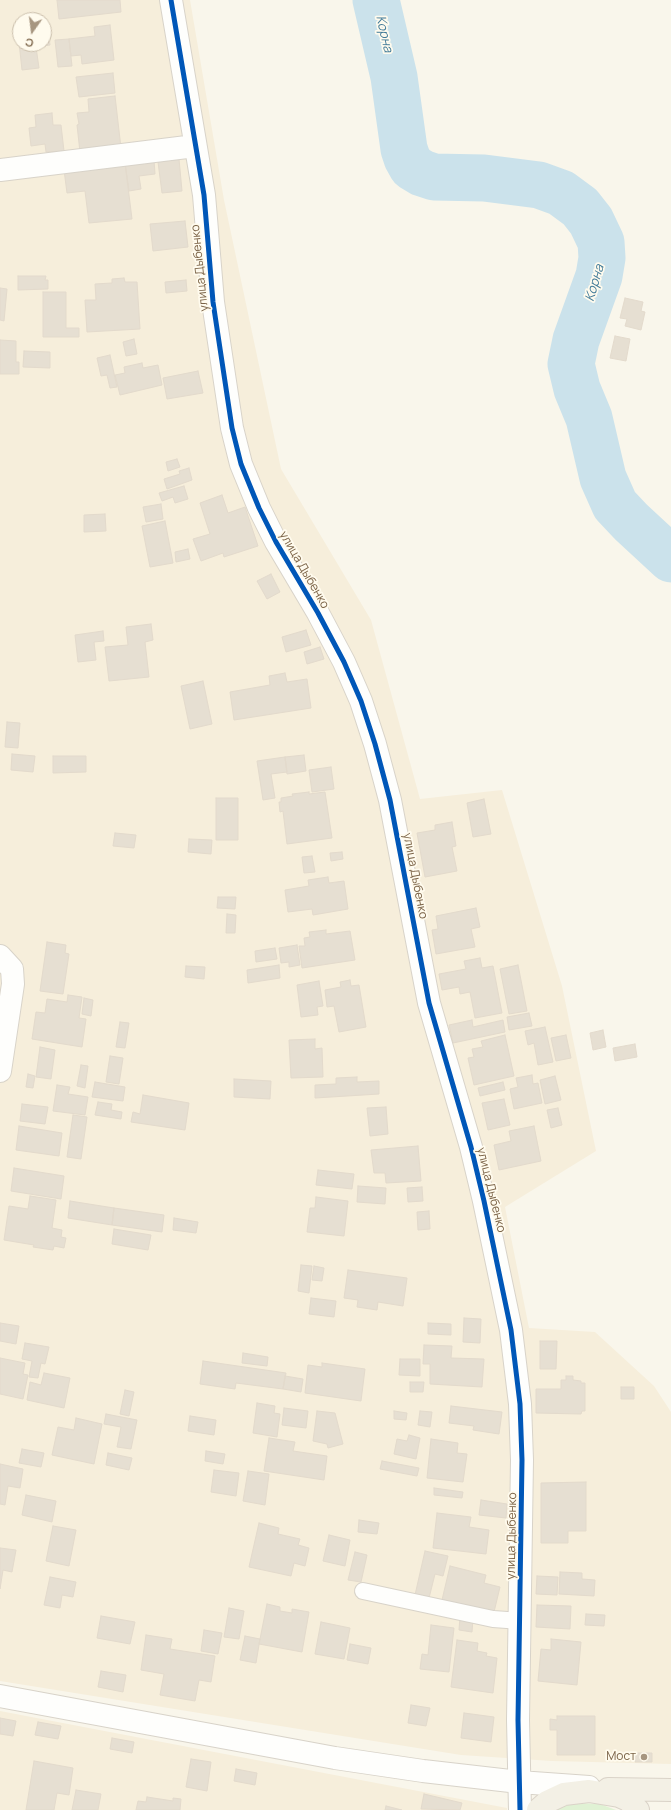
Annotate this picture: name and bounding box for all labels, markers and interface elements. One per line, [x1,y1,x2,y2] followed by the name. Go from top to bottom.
[12,12,52,52] north arrow
[372,14,396,54] water label: Корна
[23,35,35,51] text: С
[188,224,212,312] street label: улица Дыбенко
[582,263,608,303] water label: Корна
[276,529,332,611] street label: улица Дыбенко
[400,832,430,920] street label: улица Дыбенко
[473,1146,509,1234] street label: улица Дыбенко
[504,1492,520,1580] street label: улица Дыбенко
[606,1750,636,1764] place label: Мост
[639,1752,649,1762] marker: Мост

